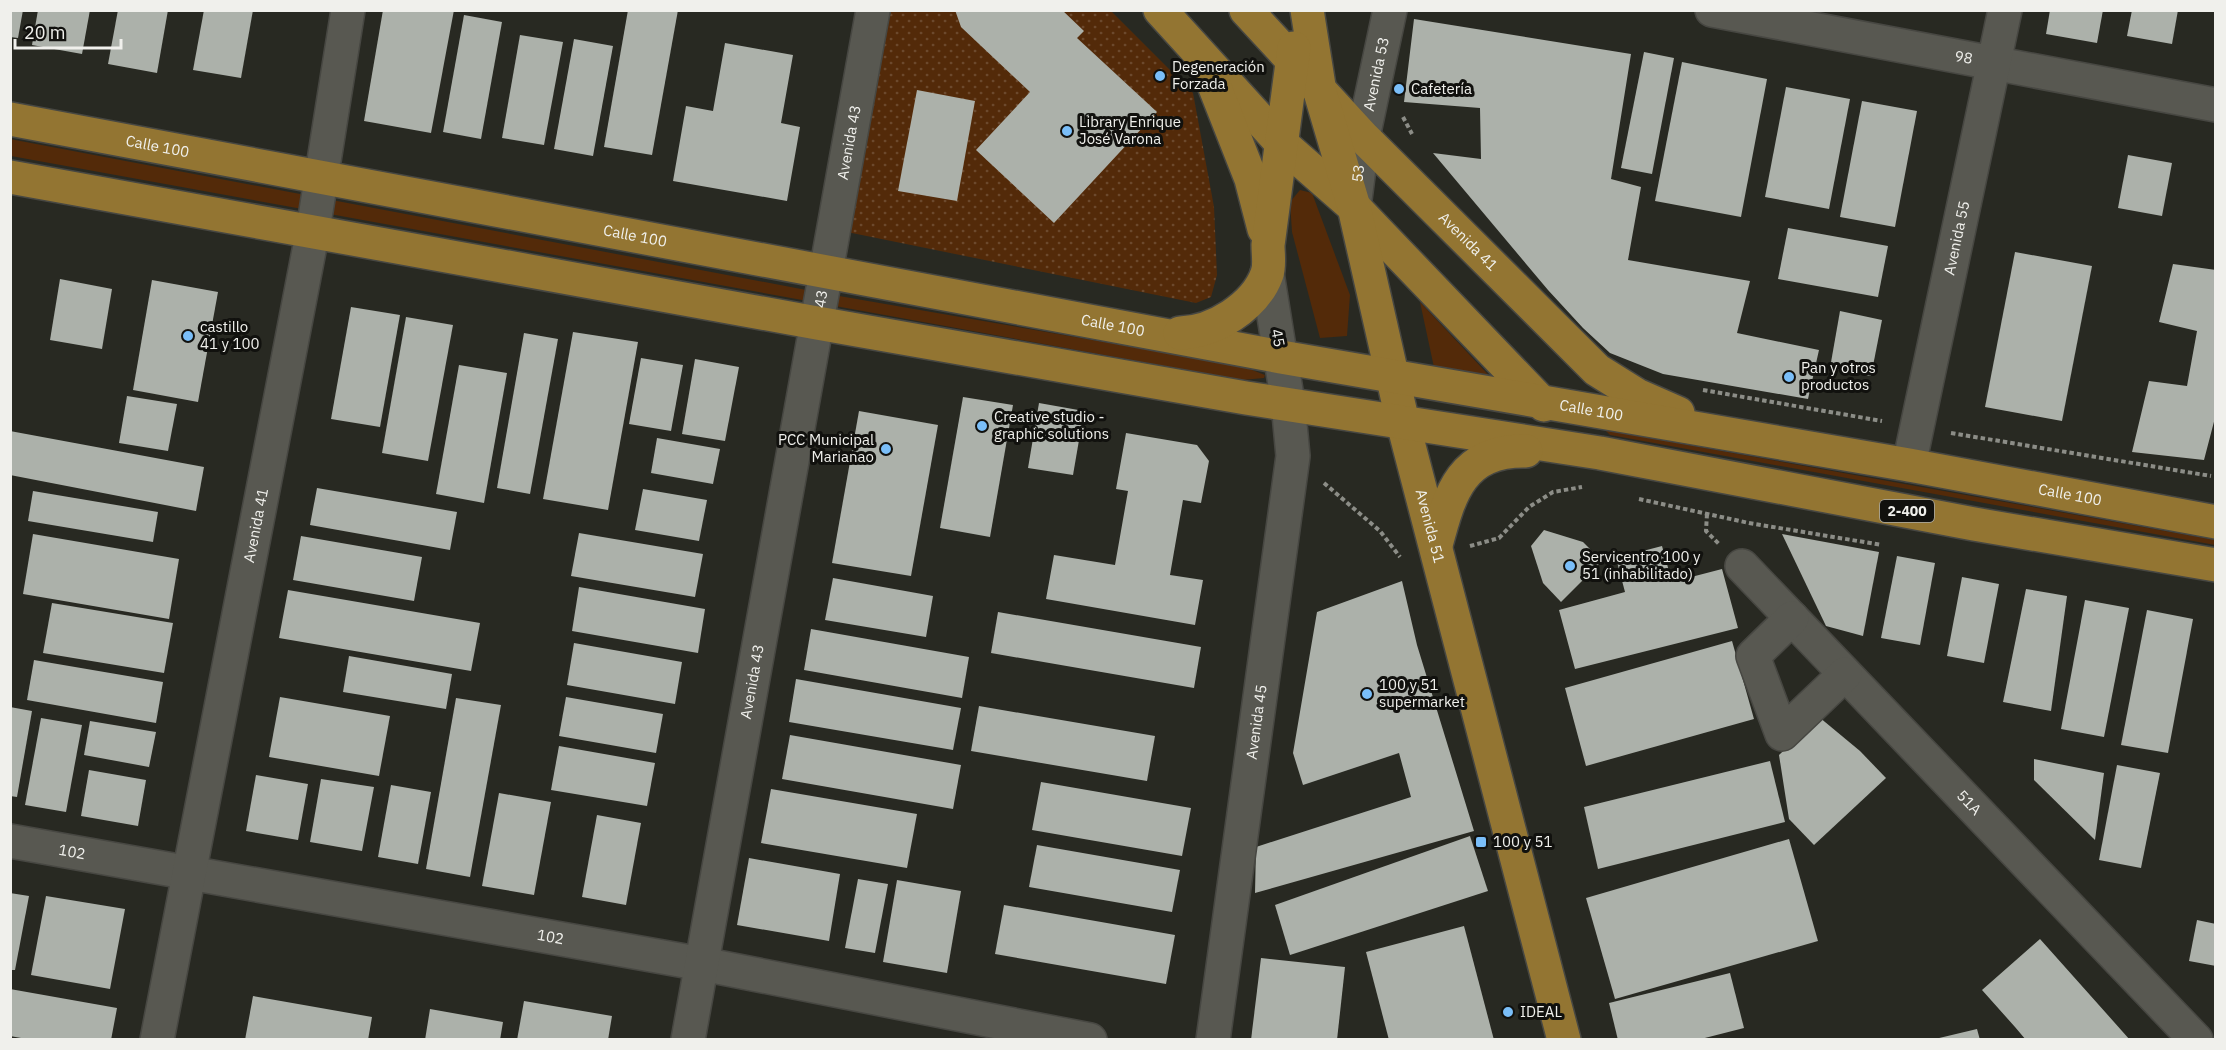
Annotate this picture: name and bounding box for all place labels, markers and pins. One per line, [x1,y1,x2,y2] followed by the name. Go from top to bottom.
[1172,57,1265,93] place label: Degeneración Forzada
[1153,69,1167,83] marker: Degeneración Forzada
[1411,79,1472,98] place label: Cafetería
[1392,82,1406,96] marker: Cafetería
[1079,112,1181,148] place label: Library Enrique José Varona
[1060,124,1074,138] marker: Library Enrique José Varona
[200,317,260,353] place label: castillo 41 y 100
[181,329,195,343] marker: castillo 41 y 100
[1801,358,1876,394] place label: Pan y otros productos
[1782,370,1796,384] marker: Pan y otros productos
[994,407,1109,443] place label: Creative studio - graphic solutions
[975,419,989,433] marker: Creative studio - graphic solutions
[778,430,874,466] place label: PCC Municipal Marianao
[879,442,893,456] marker: PCC Municipal Marianao
[1582,547,1701,583] place label: Servicentro 100 y 51 (inhabilitado)
[1563,559,1577,573] marker: Servicentro 100 y 51 (inhabilitado)
[1379,675,1465,711] place label: 100 y 51 supermarket
[1360,687,1374,701] marker: 100 y 51 supermarket
[1493,832,1553,851] place label: 100 y 51
[1474,835,1488,849] marker: 100 y 51
[1520,1002,1562,1021] place label: IDEAL
[1501,1005,1515,1019] marker: IDEAL

